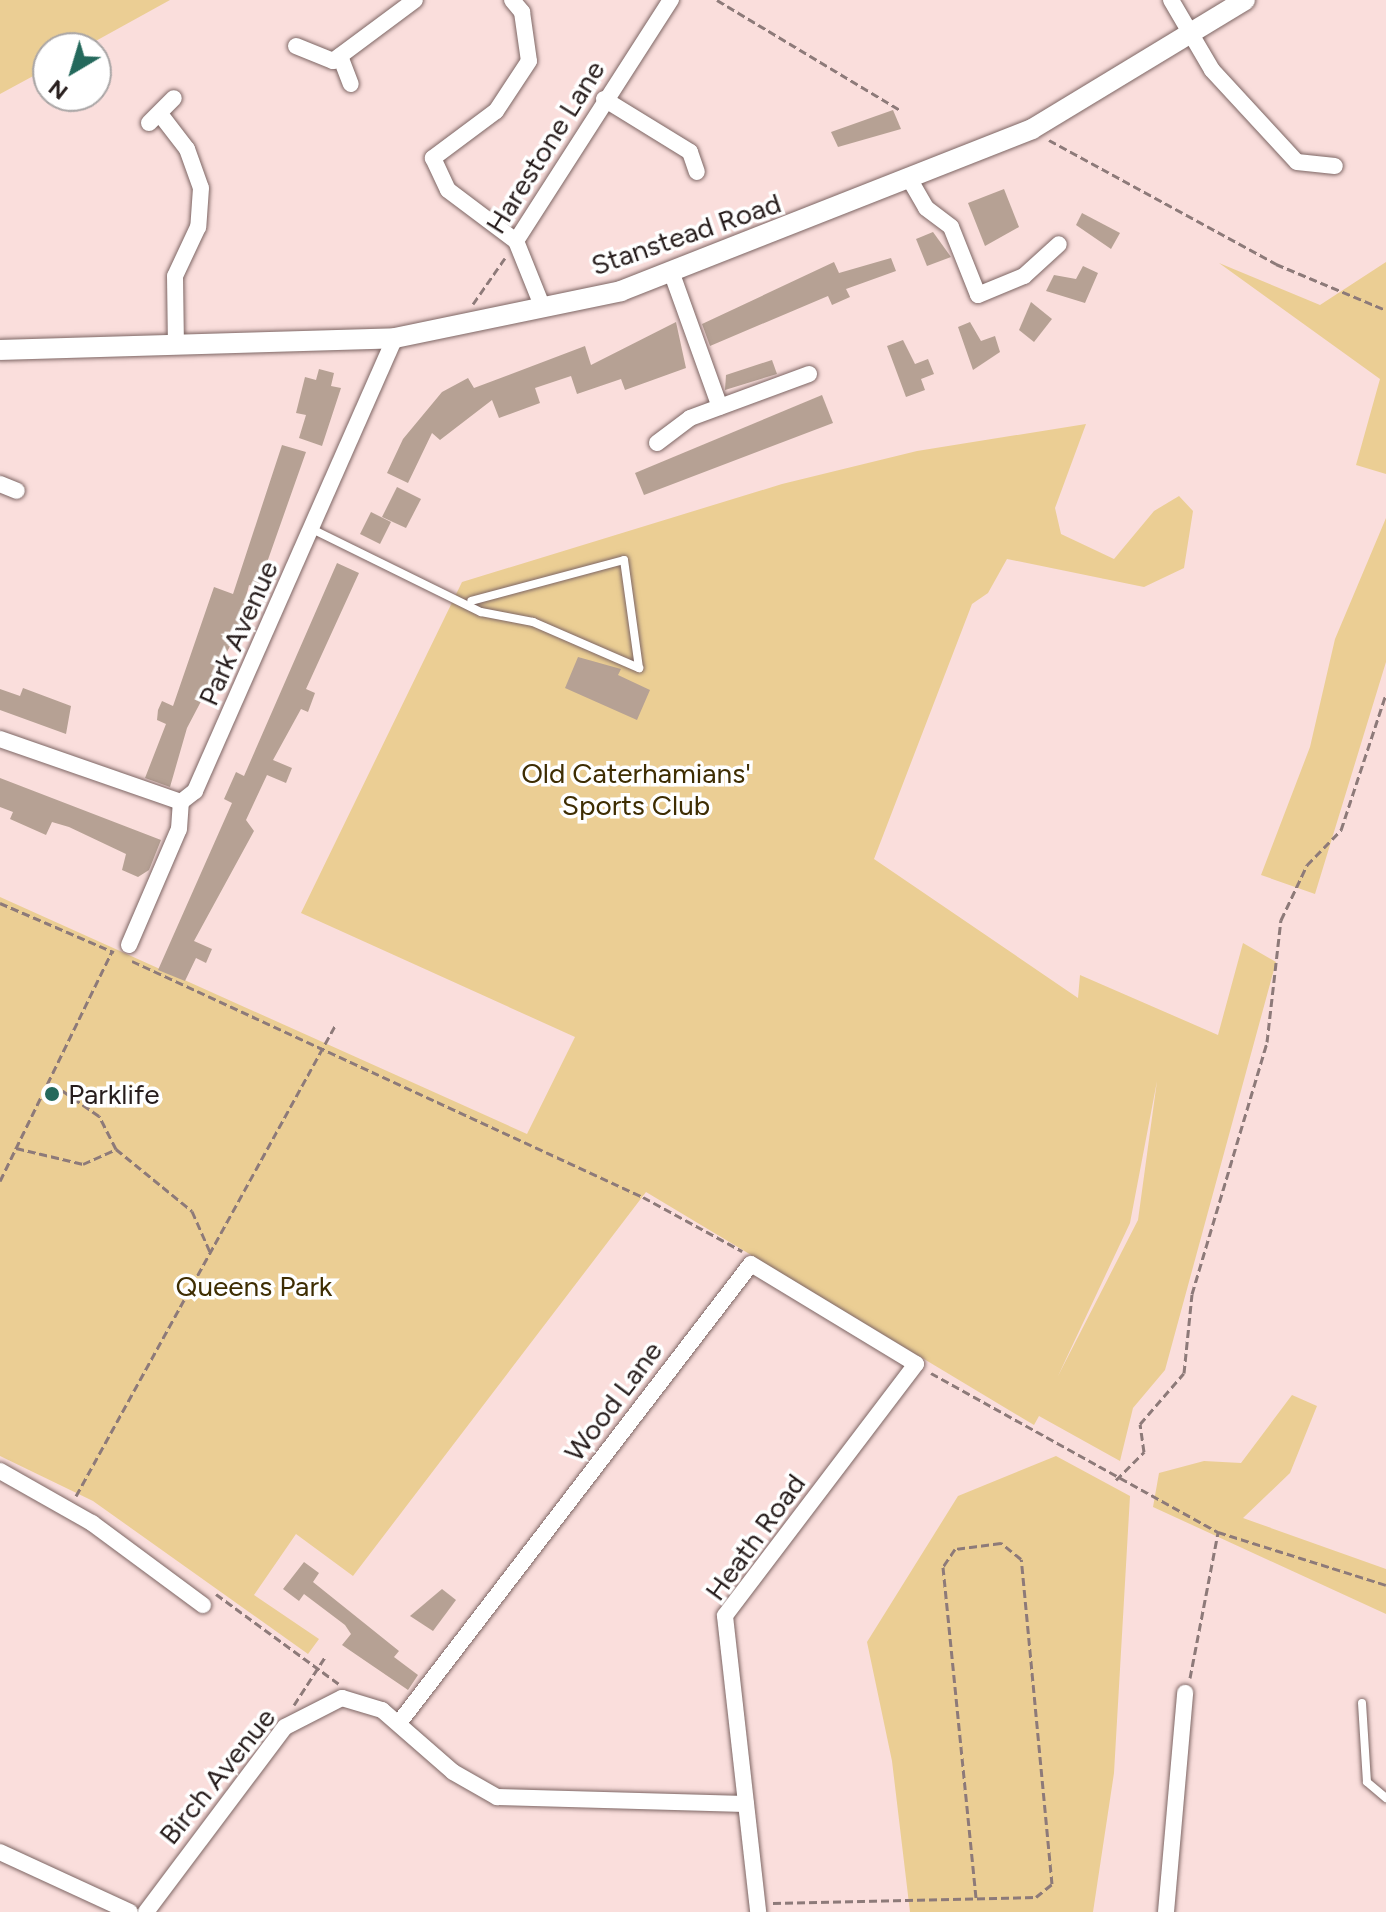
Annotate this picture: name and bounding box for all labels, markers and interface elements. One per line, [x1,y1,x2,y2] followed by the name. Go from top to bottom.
[32,32,112,112] north arrow
[478,54,612,240] street label: Harestone Lane
[43,74,73,106] text: N
[587,186,785,282] street label: Stanstead Road
[191,555,285,711] street label: Park Avenue
[521,756,751,822] park label: Old Caterhamians' Sports Club
[68,1077,159,1111] place label: Parklife
[43,1085,61,1103] marker: Parklife
[176,1269,332,1303] park label: Queens Park
[557,1334,669,1468] street label: Wood Lane
[698,1467,812,1607] street label: Heath Road
[152,1701,282,1851] street label: Birch Avenue

